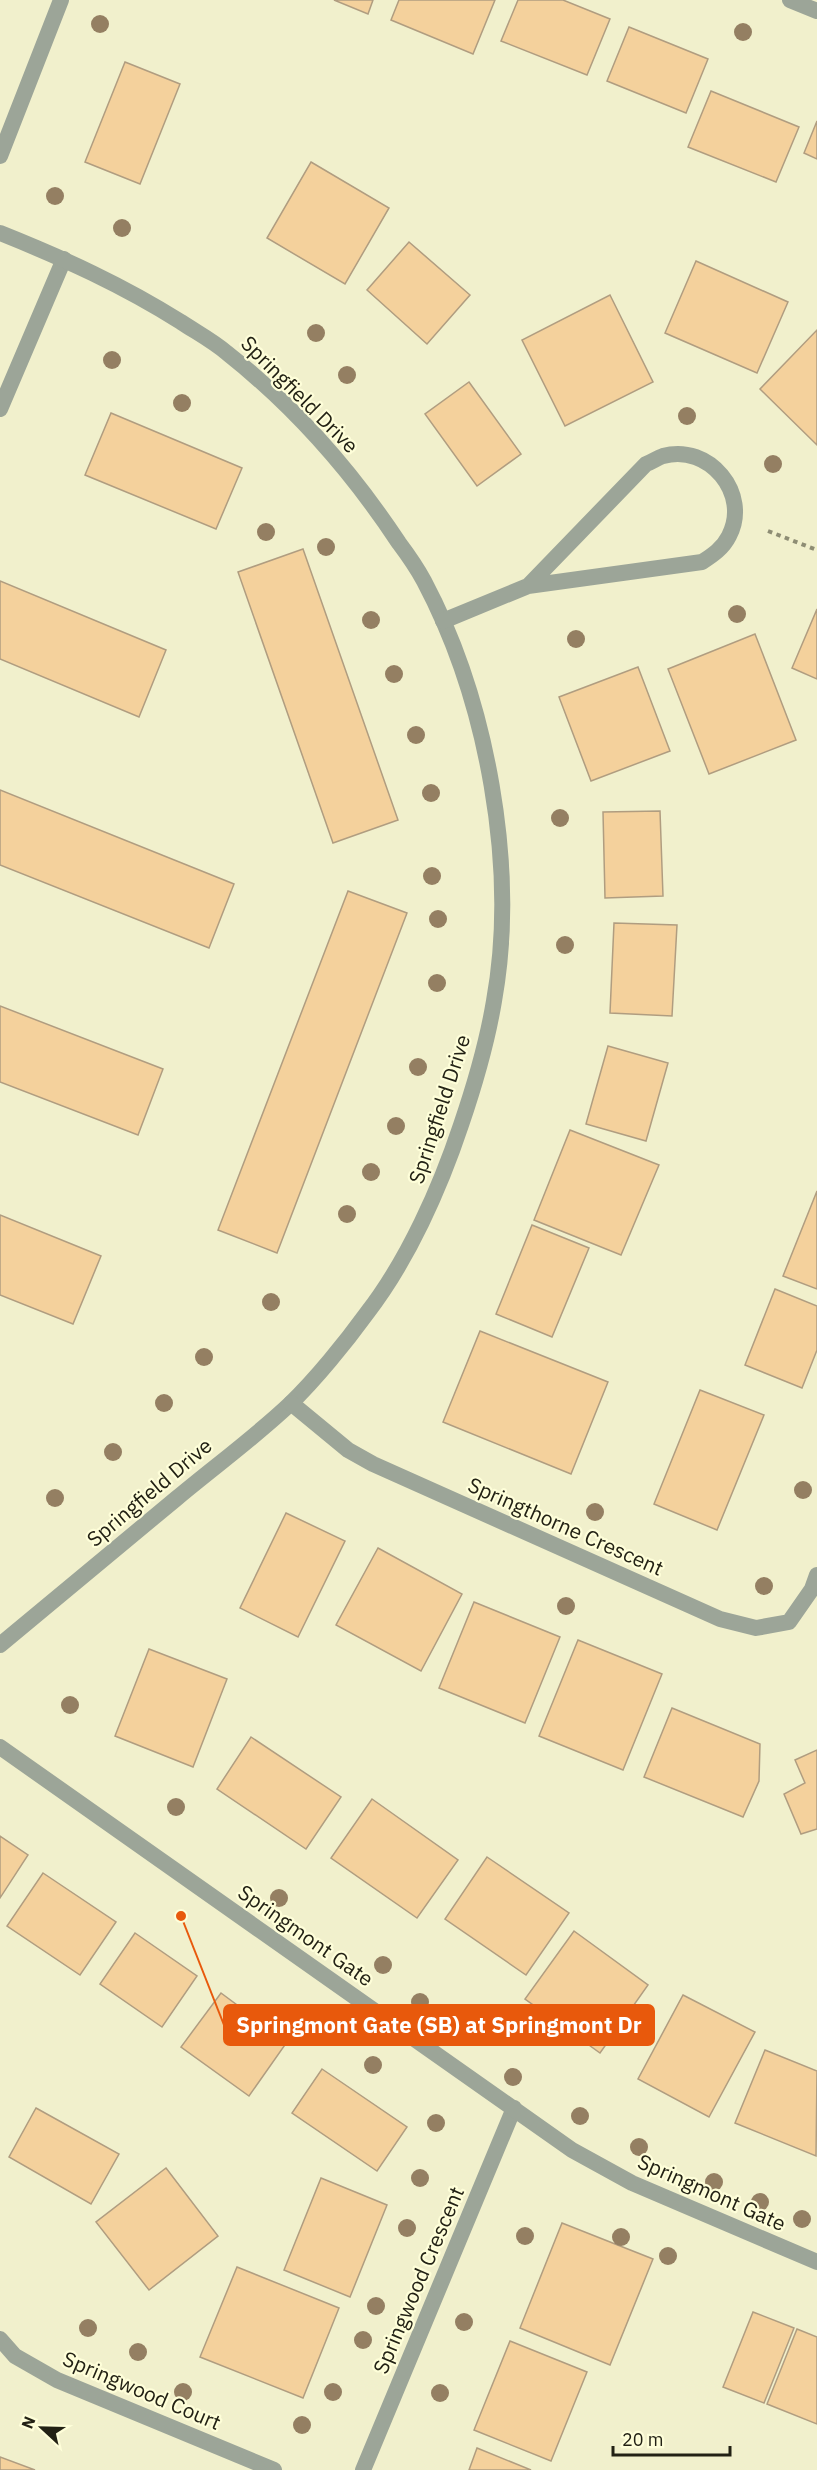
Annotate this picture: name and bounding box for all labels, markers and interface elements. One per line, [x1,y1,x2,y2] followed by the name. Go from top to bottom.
[235,329,365,459] street label: Springfield Drive
[402,1031,476,1187] street label: Springfield Drive
[80,1431,218,1553] street label: Springfield Drive
[464,1470,668,1582] street label: Springthorne Crescent
[233,1878,379,1992] street label: Springmont Gate
[224,2005,654,2045] callout: Springmont Gate (SB) at Springmont Dr
[236,2010,642,2039] text: Springmont Gate (SB) at Springmont Dr
[634,2147,790,2237] street label: Springmont Gate
[366,2182,470,2378] street label: Springwood Crescent
[59,2344,225,2436] street label: Springwood Court
[12,2398,72,2458] north arrow
[17,2413,40,2432] text: N
[613,2419,730,2457] scale bar
[622,2428,664,2451] text: 20 m

